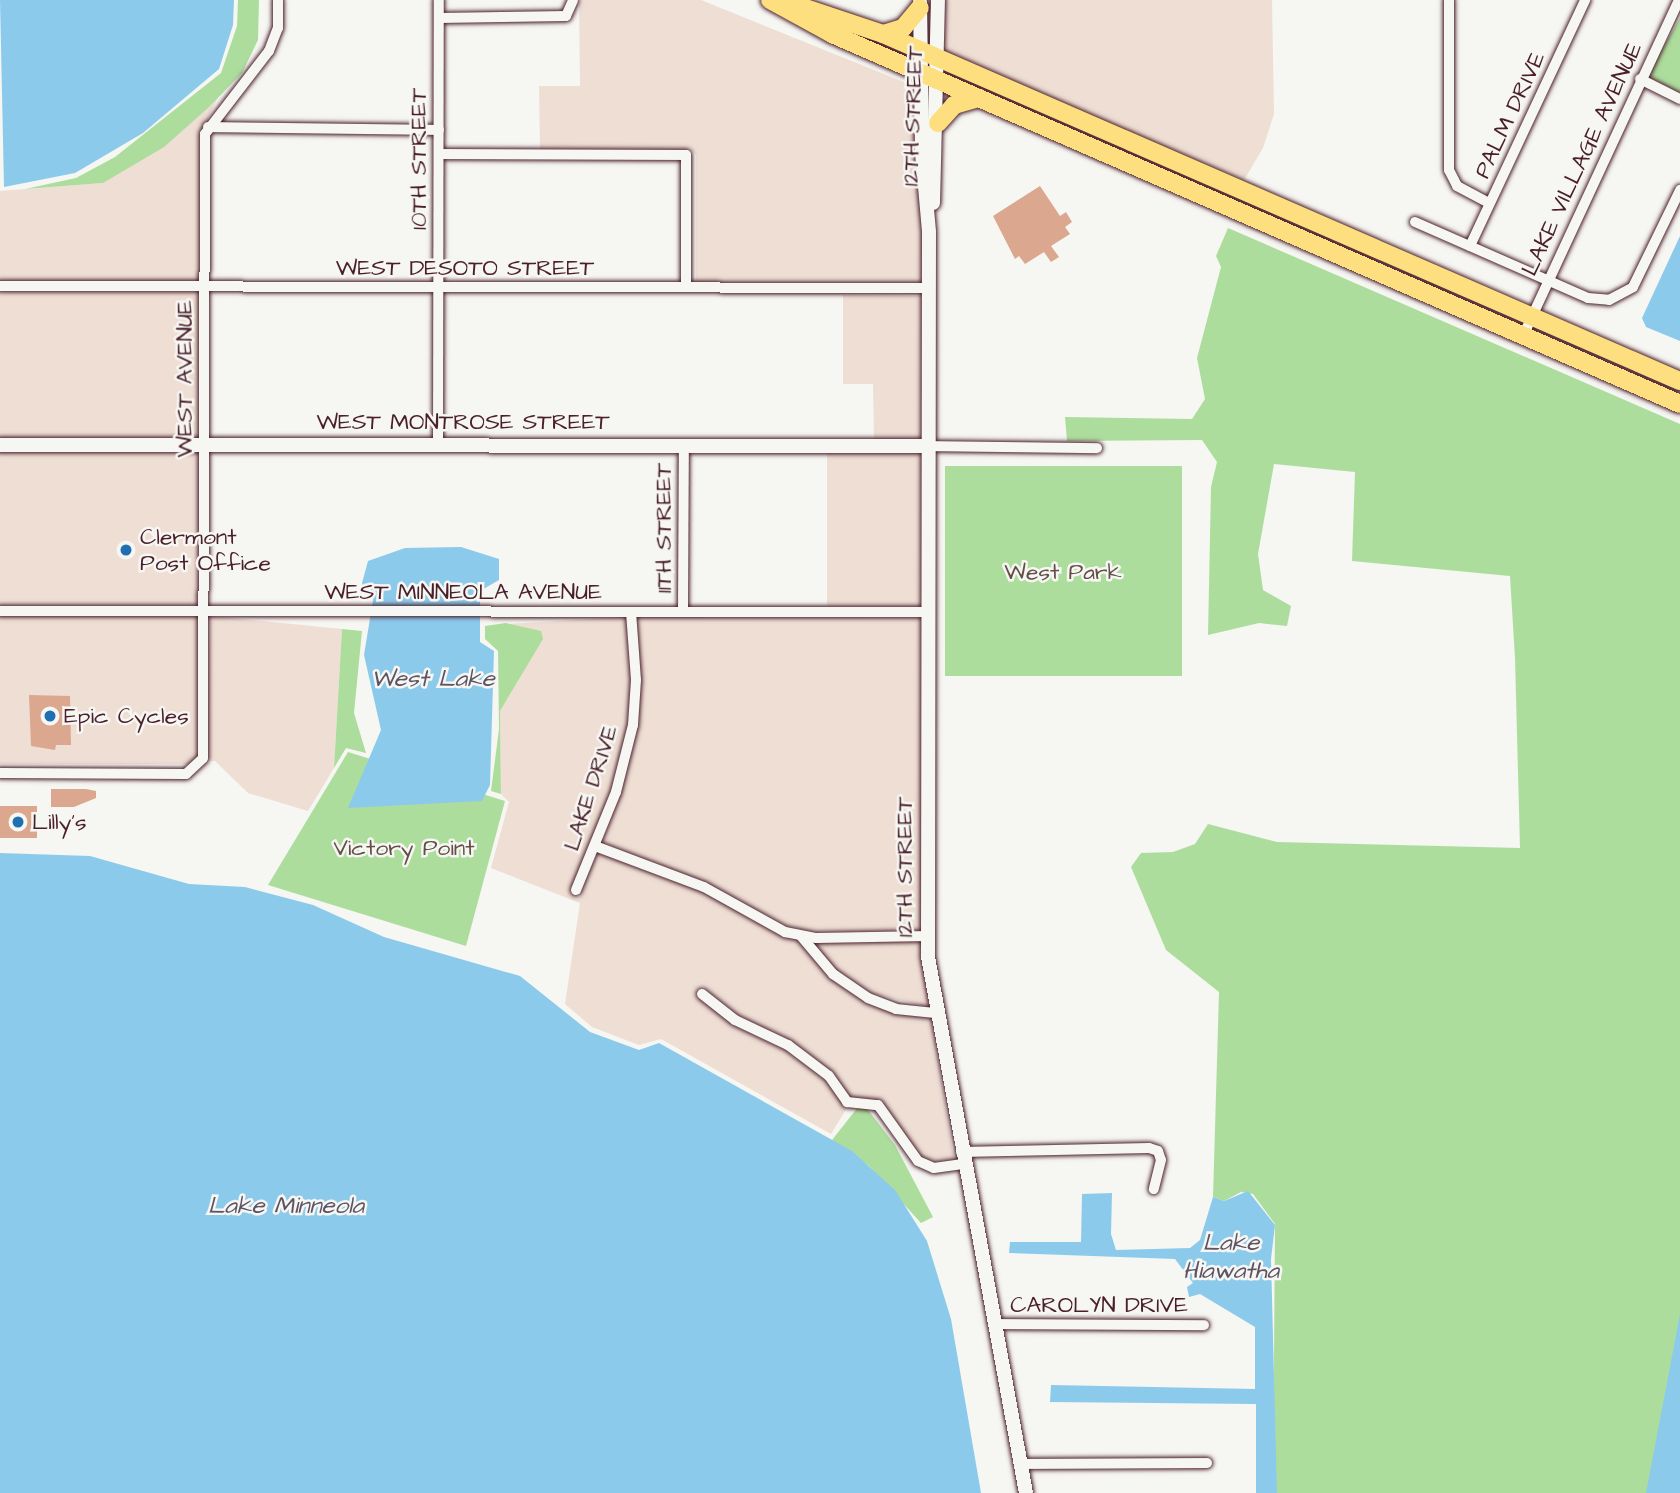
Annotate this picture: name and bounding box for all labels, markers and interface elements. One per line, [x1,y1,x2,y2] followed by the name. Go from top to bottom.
[1516,38,1648,280] street label: LAKE VILLAGE AVENUE
[897,45,929,187] street label: 12TH STREET
[1469,47,1551,183] street label: PALM DRIVE
[405,88,433,230] street label: 10TH STREET
[336,254,594,282] street label: WEST DESOTO STREET
[171,300,199,458] street label: WEST AVENUE
[316,408,610,436] street label: WEST MONTROSE STREET
[650,463,678,593] street label: 11TH STREET
[140,523,271,577] place label: Clermont Post Office
[118,542,134,558] marker: Clermont Post Office
[1004,558,1122,586] park label: West Park
[324,578,602,606] street label: WEST MINNEOLA AVENUE
[371,666,495,694] water label: West Lake
[64,702,189,730] place label: Epic Cycles
[42,708,58,724] marker: Epic Cycles
[558,722,624,854] street label: LAKE DRIVE
[891,797,919,937] street label: 12TH STREET
[32,808,87,836] place label: Lilly's
[10,814,26,830] marker: Lilly's
[333,834,475,862] park label: Victory Point
[208,1193,364,1221] water label: Lake Minneola
[1183,1230,1279,1286] water label: Lake Hiawatha
[1010,1291,1188,1319] street label: CAROLYN DRIVE

